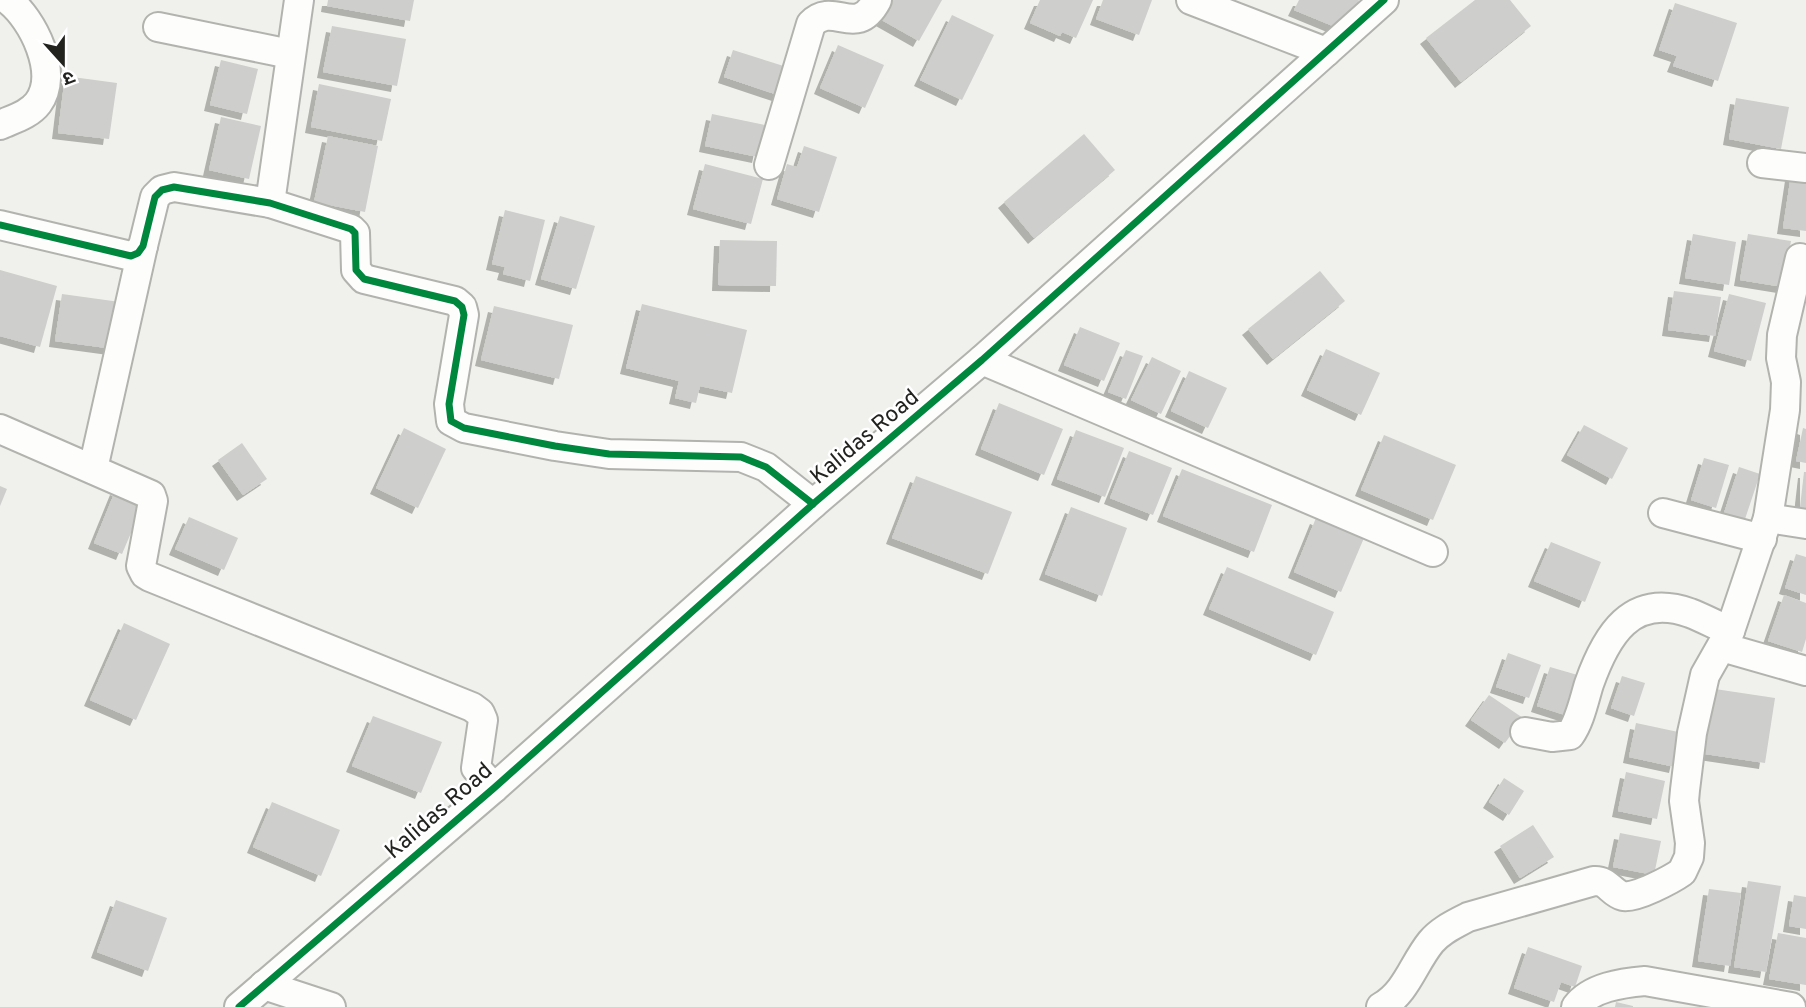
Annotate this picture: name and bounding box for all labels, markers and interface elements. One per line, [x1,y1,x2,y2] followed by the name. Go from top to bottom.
[28,28,98,98] north arrow
[58,64,78,91] text: उ
[805,384,926,492] street label: Kalidas Road
[380,757,499,867] street label: Kalidas Road

